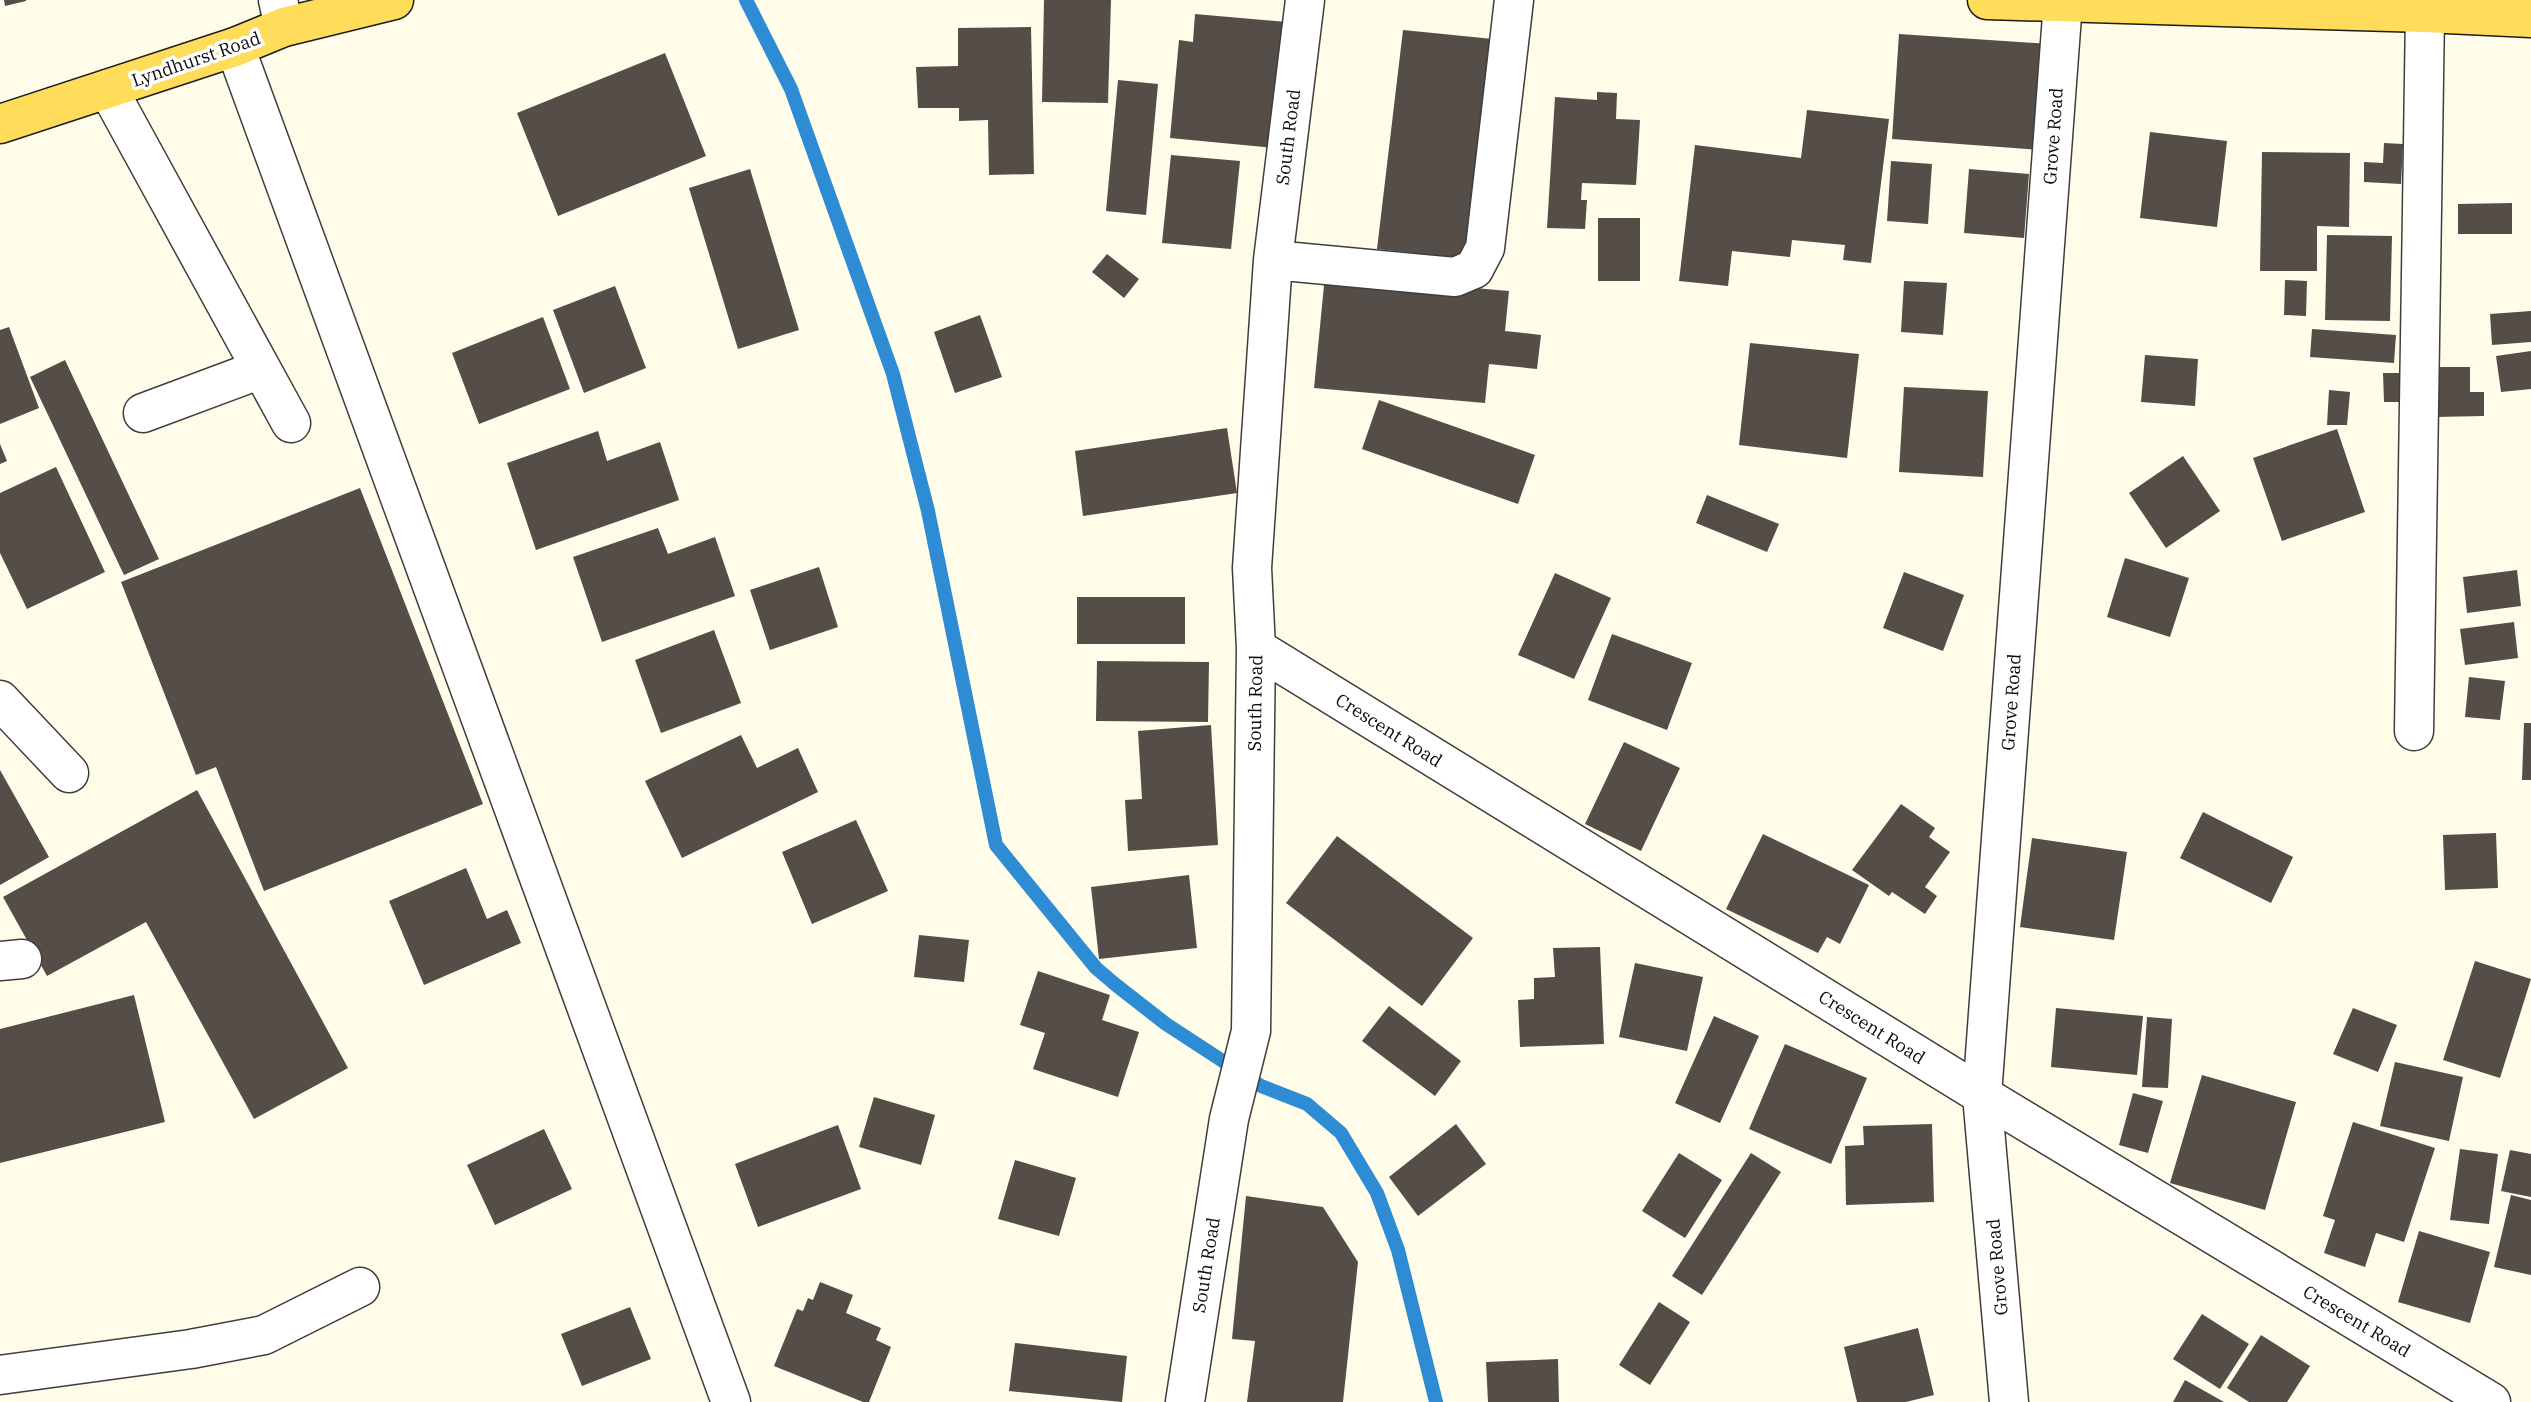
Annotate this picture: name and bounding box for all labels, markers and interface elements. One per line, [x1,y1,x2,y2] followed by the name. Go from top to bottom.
[129,26,263,92] street label: Lyndhurst Road
[2038,87,2068,185] street label: Grove Road
[1271,88,1305,186] street label: South Road
[1996,653,2026,751] street label: Grove Road
[1243,654,1267,751] street label: South Road
[1331,688,1447,772] street label: Crescent Road
[1814,985,1930,1069] street label: Crescent Road
[1187,1215,1225,1314] street label: South Road
[1981,1218,2013,1316] street label: Grove Road
[2299,1280,2415,1362] street label: Crescent Road

